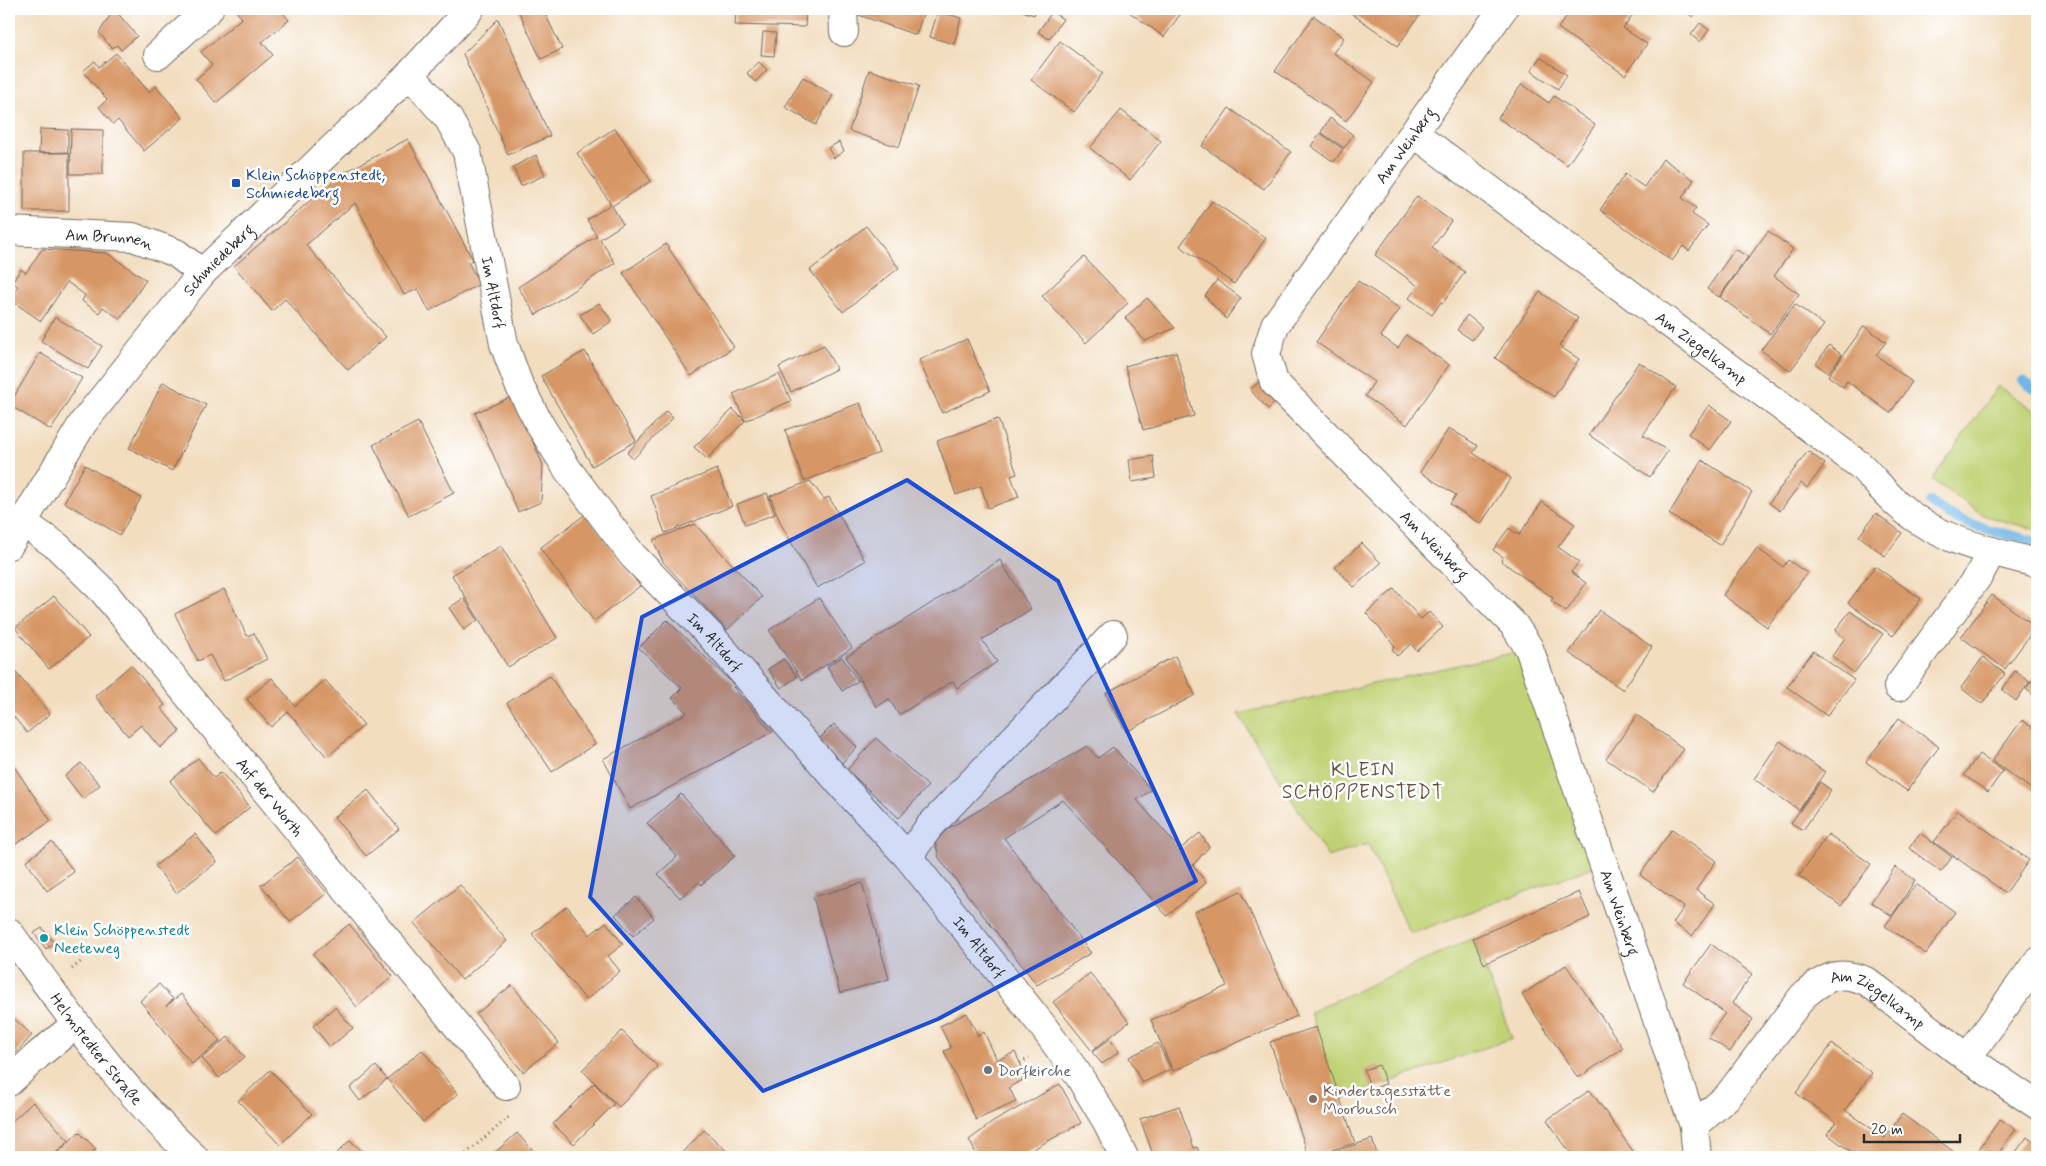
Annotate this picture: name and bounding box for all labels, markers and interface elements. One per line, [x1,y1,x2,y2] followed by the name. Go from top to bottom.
[1371,103,1442,189] street label: Am Weinberg
[246,165,385,205] place label: Klein Schöppenstedt, Schmiedeberg
[230,177,242,189] marker: Klein Schöppenstedt, Schmiedeberg
[179,220,260,301] street label: Schmiedeberg
[65,225,157,256] street label: Am Brunnen
[475,255,510,331] street label: Im Altdorf
[1651,308,1751,390] street label: Am Ziegelkamp
[1395,507,1473,586] street label: Am Weinberg
[682,608,747,677] street label: Im Altdorf
[231,754,308,842] street label: Auf der Worth
[1282,758,1444,805] district label: KLEIN SCHÖPPENSTEDT
[1594,867,1643,959] street label: Am Weinberg
[947,913,1010,983] street label: Im Altdorf
[54,920,190,959] place label: Klein Schöppenstedt Neeteweg
[38,932,50,944] marker: Klein Schöppenstedt Neeteweg
[1828,966,1929,1034] street label: Am Ziegelkamp
[45,989,147,1110] street label: Helmstedter Straße
[998,1061,1071,1082] place label: Dorfkirche
[982,1064,994,1076] marker: Dorfkirche
[1323,1081,1451,1120] place label: Kindertagesstätte Moorbusch
[1307,1093,1319,1105] marker: Kindertagesstätte Moorbusch
[1864,1111,1960,1143] scale bar
[1871,1120,1903,1140] text: 20 m

